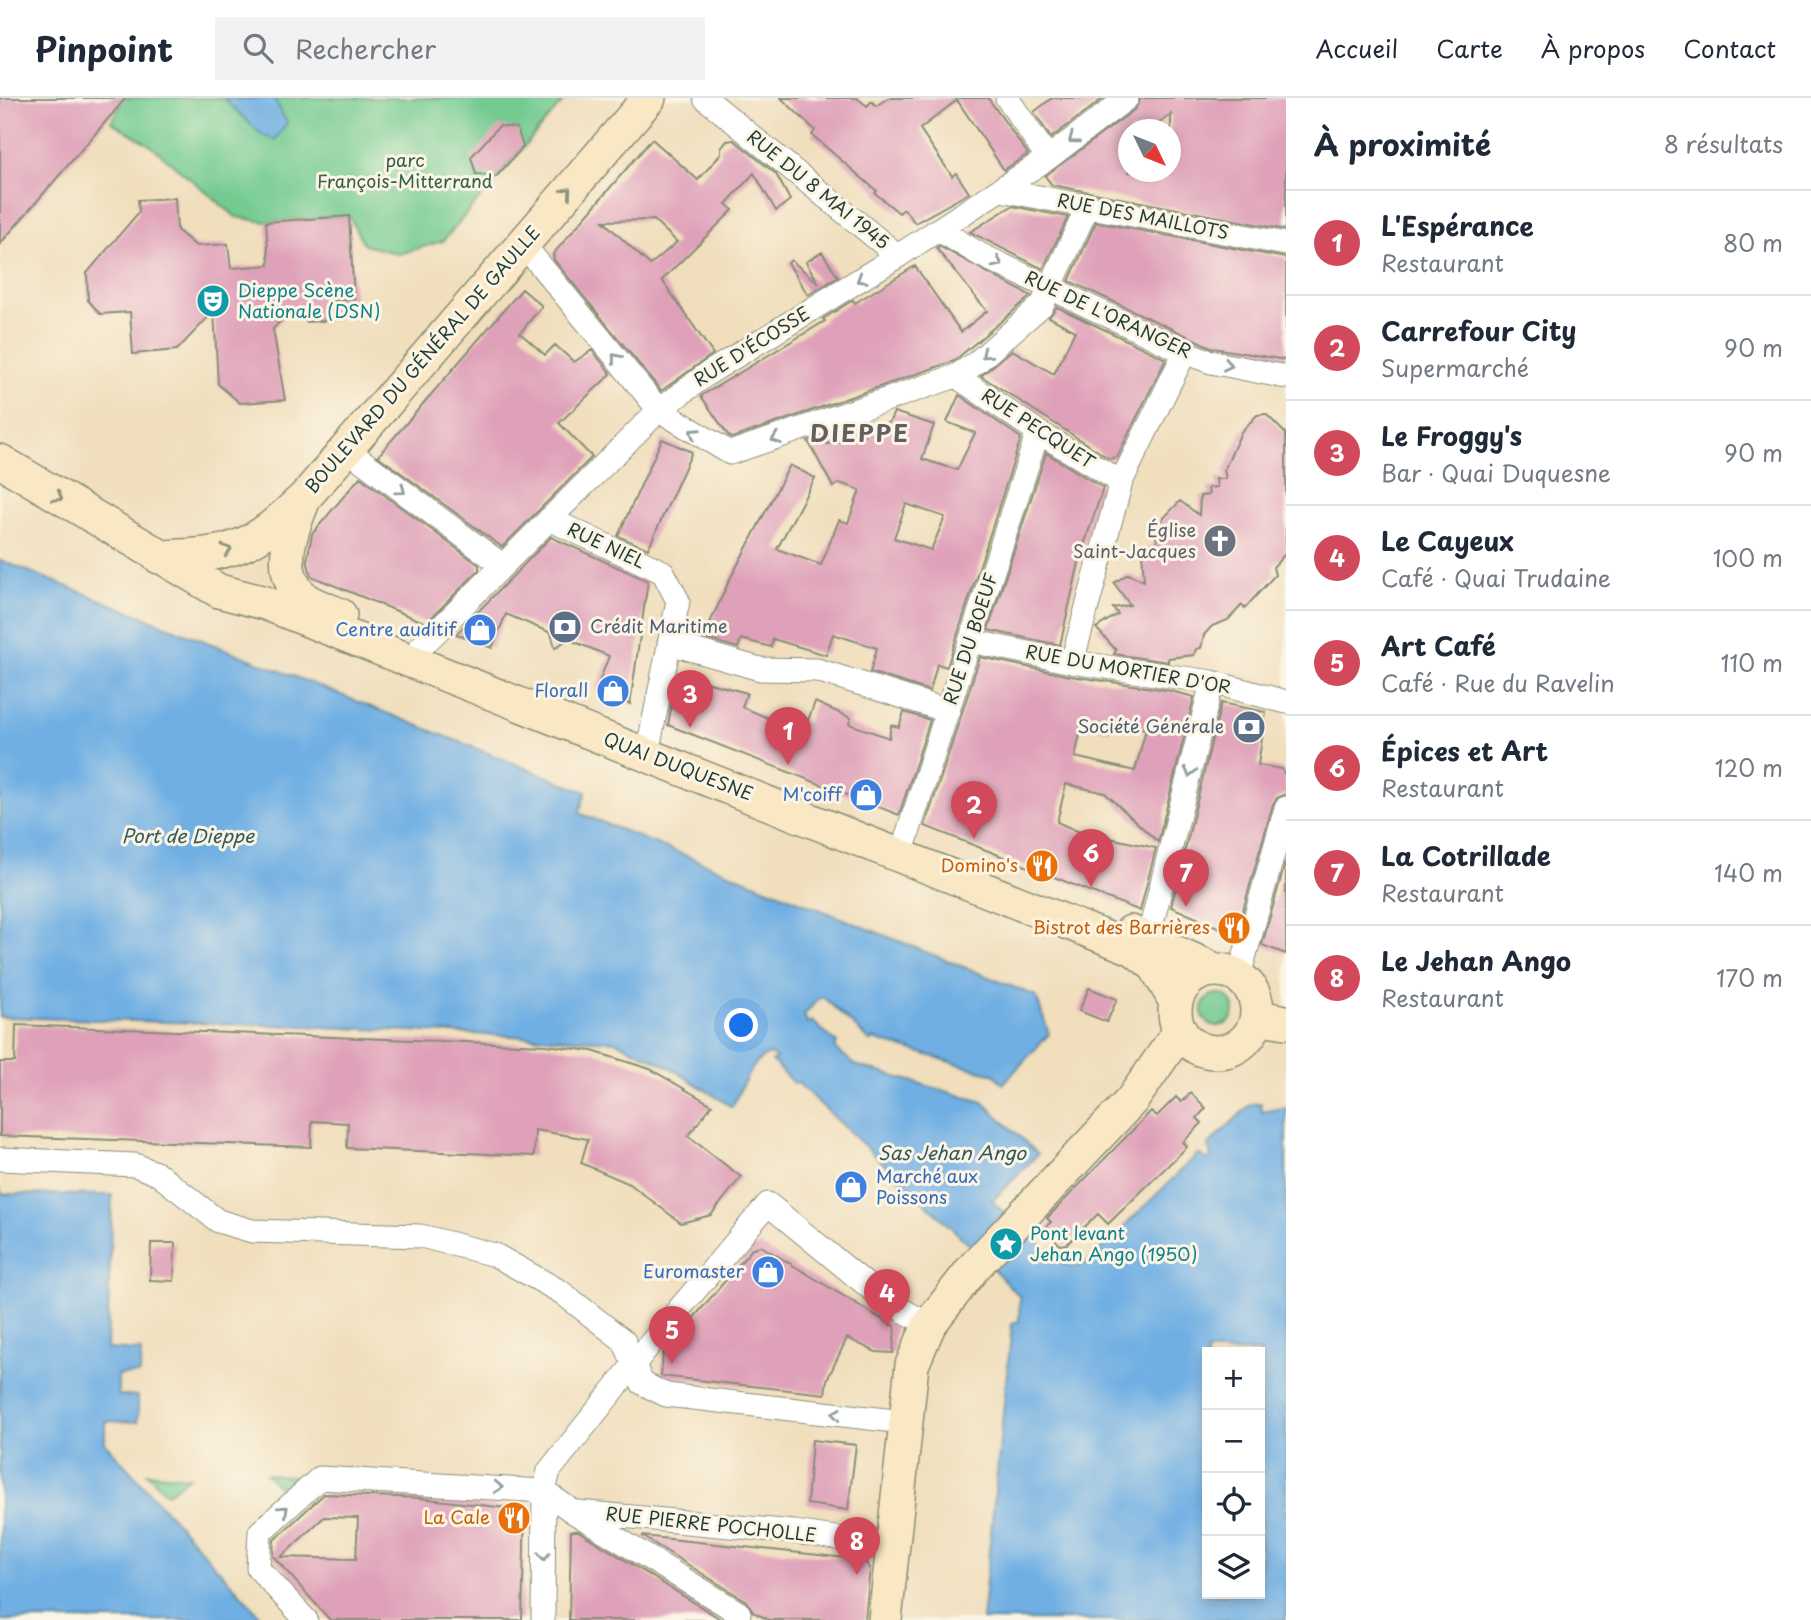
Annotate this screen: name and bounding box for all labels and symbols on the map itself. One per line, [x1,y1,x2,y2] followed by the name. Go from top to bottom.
[1118,119,1181,182] north arrow
[742,123,896,255] street label: RUE DU 8 MAI 1945
[1068,131,1081,144] one-way arrow
[317,146,493,194] park label: parc François-Mitterrand
[1055,186,1232,245] street label: RUE DES MAILLOTS
[559,188,571,201] one-way arrow
[298,219,546,499] street label: BOULEVARD DU GÉNÉRAL DE GAULLE
[991,255,1003,269] one-way arrow
[1021,263,1197,364] street label: RUE DE L'ORANGER
[855,271,868,284] one-way arrow
[238,276,381,324] place label: Dieppe Scène Nationale (DSN)
[194,282,232,320] theatre icon: Dieppe Scène Nationale (DSN)
[688,299,815,392] street label: RUE D'ÉCOSSE
[981,346,994,358] one-way arrow
[611,353,624,365] one-way arrow
[1222,357,1234,372] one-way arrow
[977,381,1101,475] street label: RUE PECQUET
[810,414,910,450] district label: DIEPPE
[689,428,702,441] one-way arrow
[771,431,783,445] one-way arrow
[393,482,406,494] one-way arrow
[51,489,63,502] one-way arrow
[563,515,650,574] street label: RUE NIEL
[1073,516,1196,564] place label: Église Saint-Jacques
[1201,522,1239,560] church icon: Église Saint-Jacques
[220,544,232,559] one-way arrow
[936,569,1004,708] street label: RUE DU BOEUF
[546,608,584,646] bank icon: Crédit Maritime
[461,611,499,649] shop icon: Centre auditif
[590,612,728,639] place label: Crédit Maritime
[335,615,458,642] place label: Centre auditif
[1023,637,1233,700] street label: RUE DU MORTIER D'OR
[667,670,713,728] pin: 3
[594,672,632,710] shop icon: Florall
[534,676,588,703] place label: Florall
[765,707,811,765] pin: 1
[1230,708,1268,746] bank icon: Société Générale
[1077,712,1224,739] place label: Société Générale
[600,725,757,807] street label: QUAI DUQUESNE
[1183,766,1198,778] one-way arrow
[847,776,885,814] shop icon: M'coiff
[783,780,844,807] place label: M'coiff
[951,781,997,839] pin: 2
[122,821,255,849] water label: Port de Dieppe
[1068,829,1114,887] pin: 6
[1023,847,1061,885] restaurant icon: Domino's
[1163,849,1209,907] pin: 7
[941,851,1018,878] place label: Domino's
[1215,909,1253,947] restaurant icon: Bistrot des Barrières
[1033,913,1210,940] place label: Bistrot des Barrières
[724,1008,758,1042] your location
[878,1138,1027,1166] water label: Sas Jehan Ango
[876,1162,978,1210] place label: Marché aux Poissons
[832,1168,870,1206] shop icon: Marché aux Poissons
[1030,1219,1198,1267] place label: Pont levant Jehan Ango (1950)
[987,1225,1025,1263] place icon: Pont levant Jehan Ango (1950)
[749,1253,787,1291] shop icon: Euromaster
[643,1257,745,1284] place label: Euromaster
[864,1269,910,1327] pin: 4
[649,1306,695,1364] pin: 5
[830,1406,842,1421] one-way arrow
[493,1479,504,1494] one-way arrow
[495,1499,533,1537] restaurant icon: La Cale
[604,1499,818,1548] street label: RUE PIERRE POCHOLLE
[423,1503,490,1530] place label: La Cale
[276,1506,289,1519] one-way arrow
[834,1517,880,1575] pin: 8
[536,1551,552,1561] one-way arrow

